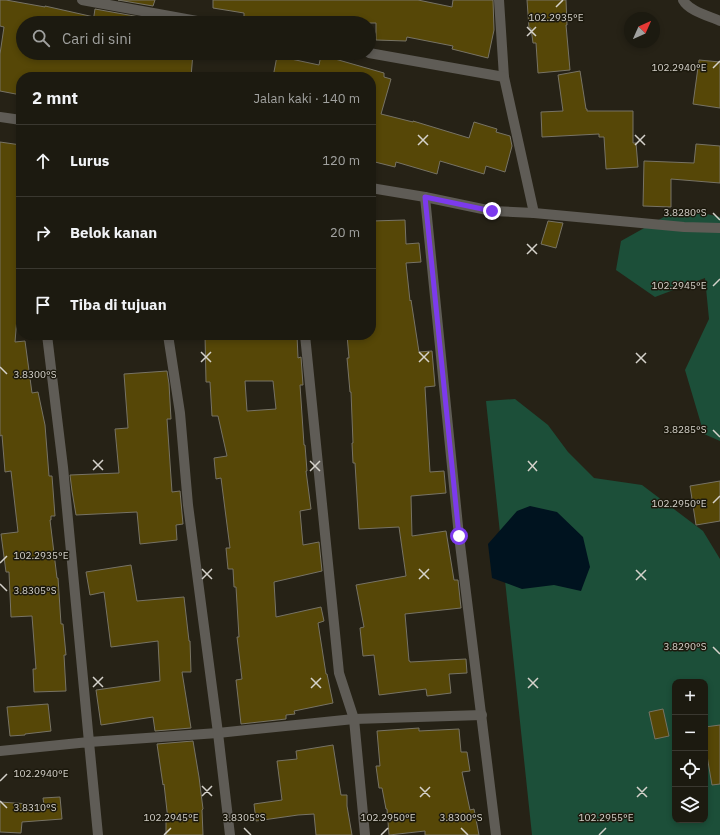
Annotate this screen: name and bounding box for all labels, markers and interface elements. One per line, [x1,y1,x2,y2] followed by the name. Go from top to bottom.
[528,11,584,24] text: 102.2935°E
[624,12,660,48] north arrow
[16,16,376,60] search box
[30,27,52,49] icon: search
[62,29,131,48] text: Cari di sini
[651,61,707,74] text: 102.2940°E
[32,87,78,109] text: 2 mnt
[253,90,360,107] text: Jalan kaki · 140 m
[32,150,54,172] icon: ahead
[70,151,109,170] text: Lurus
[322,152,360,169] text: 120 m
[483,202,501,220] route end
[663,206,707,219] text: 3.8280°S
[32,222,54,244] icon: right
[70,223,157,242] text: Belok kanan
[330,224,360,241] text: 20 m
[651,279,707,292] text: 102.2945°E
[32,294,54,316] icon: arrive
[70,295,167,314] text: Tiba di tujuan
[13,368,57,381] text: 3.8300°S
[663,423,707,436] text: 3.8285°S
[651,497,707,510] text: 102.2950°E
[450,527,468,545] route start
[13,549,69,562] text: 102.2935°E
[13,584,57,597] text: 3.8305°S
[663,640,707,653] text: 3.8290°S
[672,679,708,823] map controls
[672,679,708,715] button: +
[672,715,708,751] button: −
[672,751,708,787] button: locate
[13,767,69,780] text: 102.2940°E
[672,787,708,823] button: layers
[13,801,57,814] text: 3.8310°S
[143,811,199,824] text: 102.2945°E
[222,811,266,824] text: 3.8305°S
[360,811,416,824] text: 102.2950°E
[439,811,483,824] text: 3.8300°S
[578,811,634,824] text: 102.2955°E

